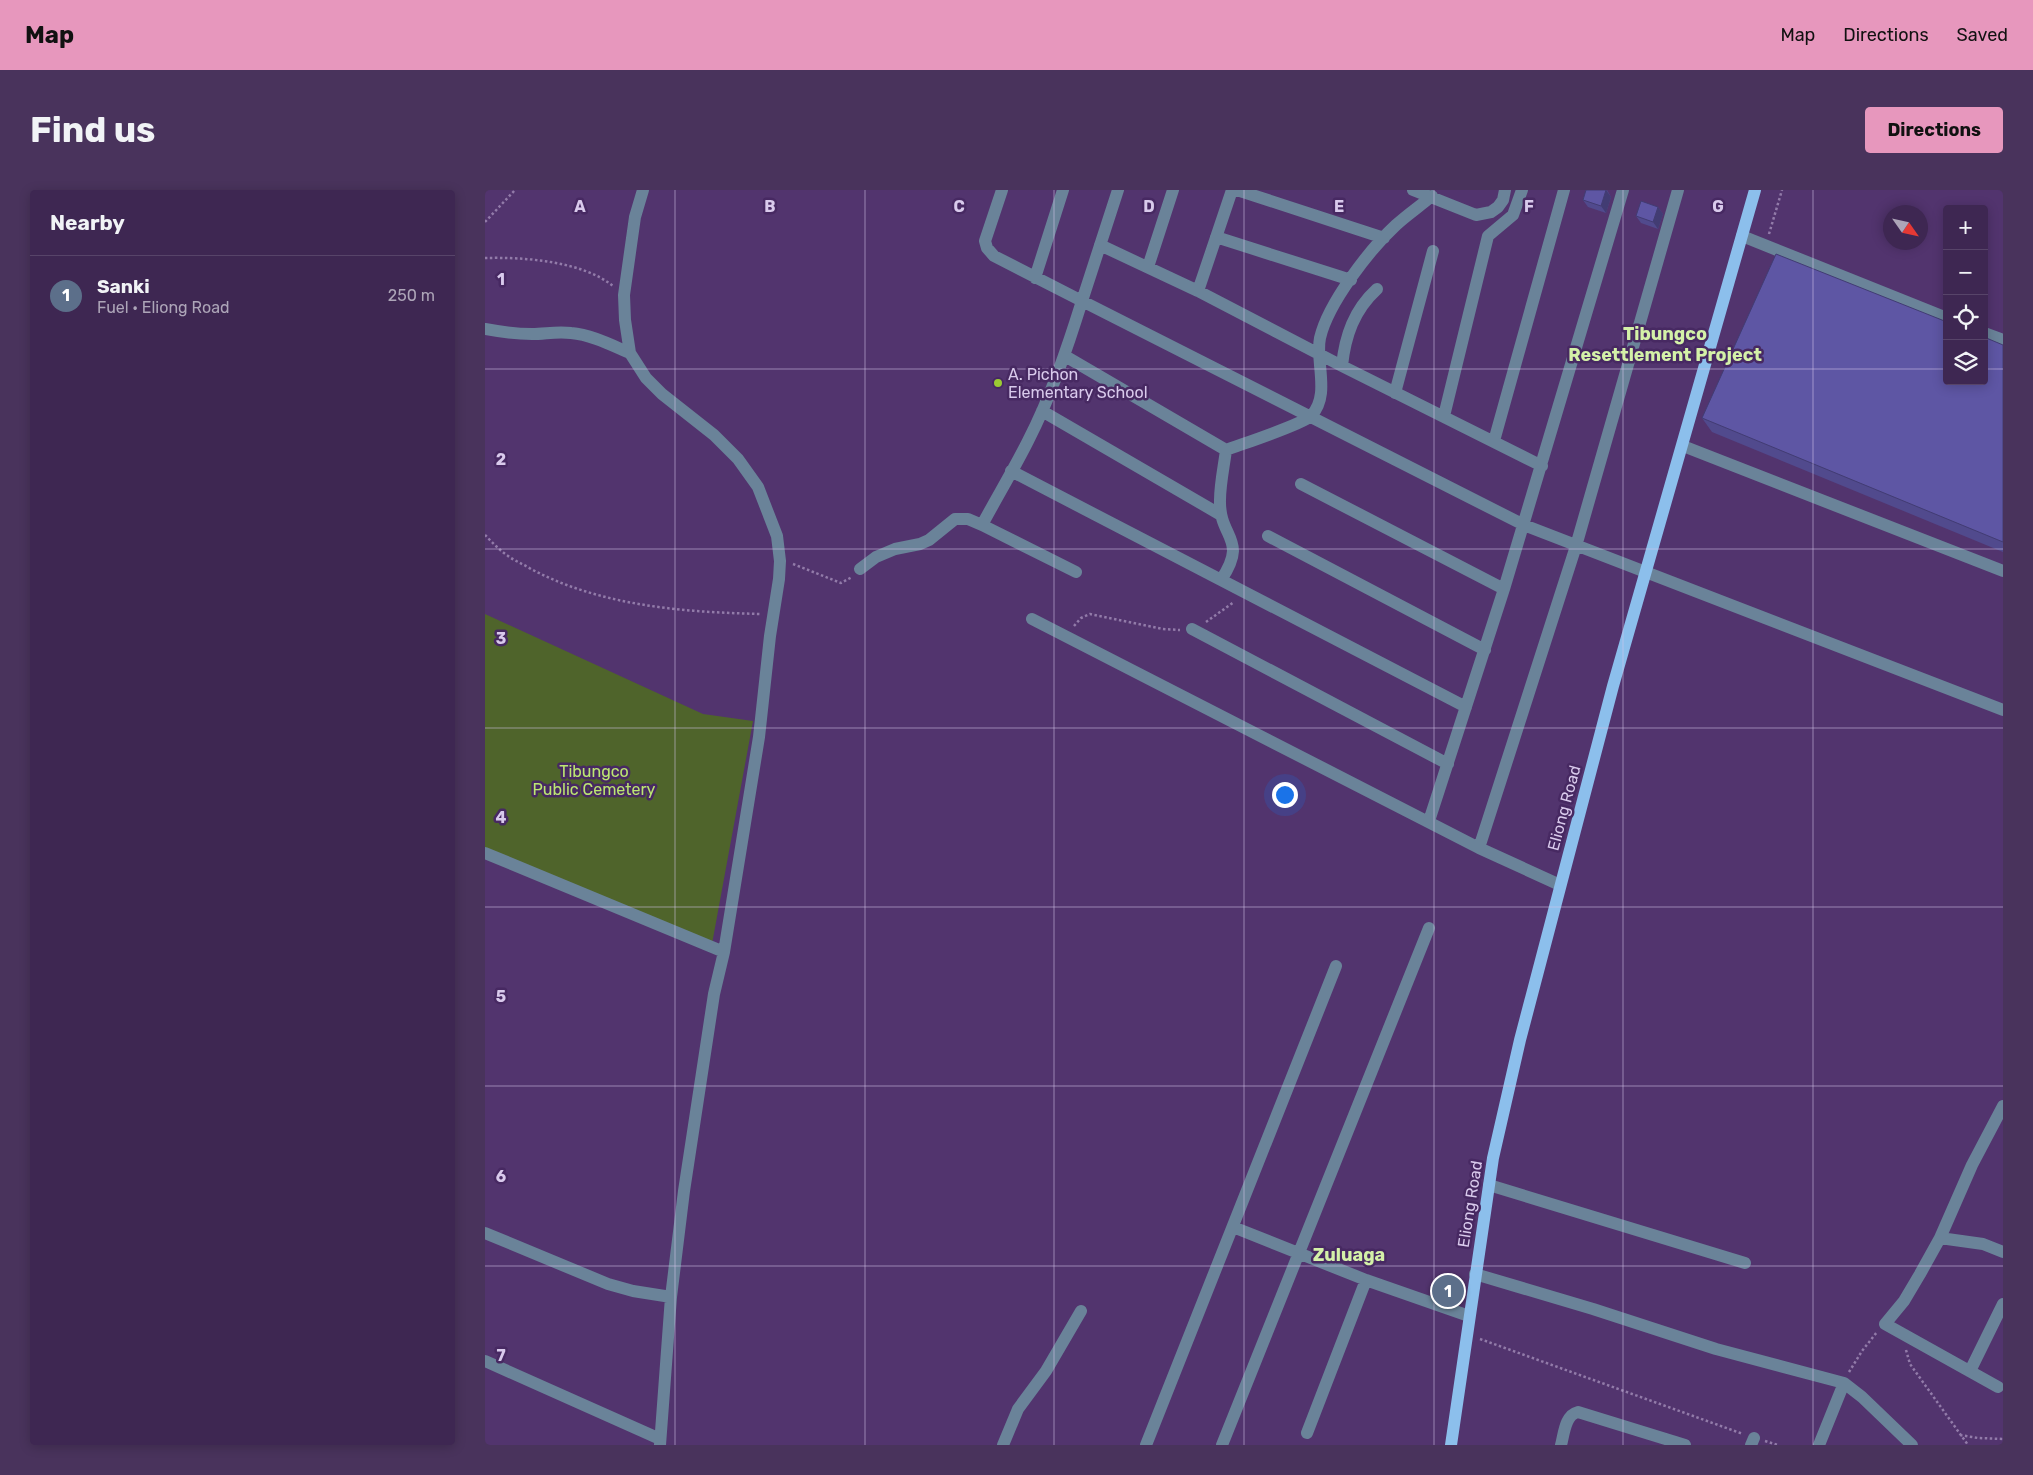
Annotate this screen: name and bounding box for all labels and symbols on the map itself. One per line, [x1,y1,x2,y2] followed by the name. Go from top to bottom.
[574,197,586,216] text: A
[764,197,776,216] text: B
[953,197,965,216] text: C
[1143,197,1155,216] text: D
[1334,197,1344,216] text: E
[1524,197,1534,216] text: F
[1712,197,1724,216] text: G
[1883,205,1928,250] north arrow
[497,270,505,289] text: 1
[1568,323,1762,366] district label: Tibungco Resettlement Project
[1008,365,1148,402] place label: A. Pichon Elementary School
[992,377,1004,389] marker: A. Pichon Elementary School
[496,450,506,469] text: 2
[496,629,506,648] text: 3
[533,762,656,799] park label: Tibungco Public Cemetery
[1543,763,1585,853] street label: Eliong Road
[1272,782,1298,808] your location
[496,808,507,827] text: 4
[496,987,506,1006] text: 5
[1454,1159,1486,1249] street label: Eliong Road
[496,1167,506,1186] text: 6
[1313,1244,1385,1266] district label: Zuluaga
[1432,1272,1464,1310] pin: 1
[496,1346,506,1365] text: 7

